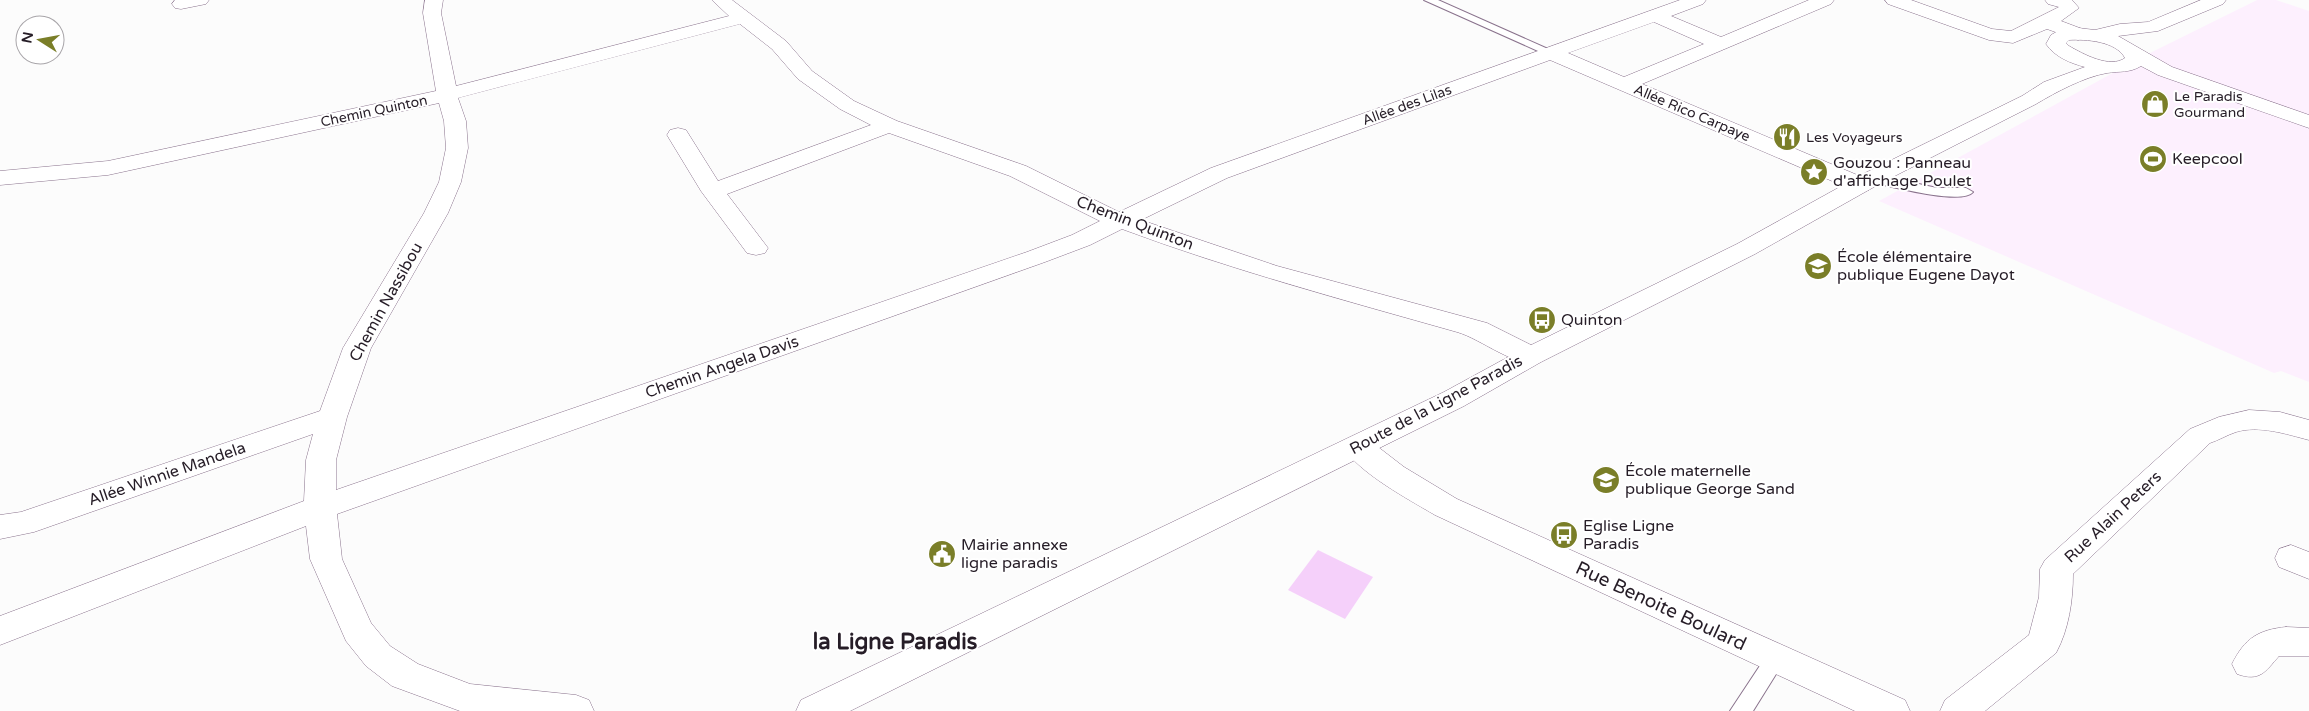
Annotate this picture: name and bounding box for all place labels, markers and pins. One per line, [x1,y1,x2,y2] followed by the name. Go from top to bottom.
[2174,88,2245,121] place label: Le Paradis Gourmand
[2140,89,2170,119] shop icon: Le Paradis Gourmand
[1772,122,1802,152] restaurant icon: Les Voyageurs
[1806,129,1903,146] place label: Les Voyageurs
[2138,144,2168,174] sports icon: Keepcool
[2172,149,2243,169] place label: Keepcool
[1833,153,1972,191] place label: Gouzou : Panneau d'affichage Poulet
[1799,157,1829,187] place icon: Gouzou : Panneau d'affichage Poulet
[1837,247,2015,285] place label: École élémentaire publique Eugene Dayot
[1803,251,1833,281] school or university icon: École élémentaire publique Eugene Dayot
[1527,305,1557,335] bus stop icon: Quinton
[1561,310,1623,330] place label: Quinton
[1625,461,1795,499] place label: École maternelle publique George Sand
[1591,465,1621,495] school or university icon: École maternelle publique George Sand
[1583,516,1674,554] place label: Eglise Ligne Paradis
[1549,520,1579,550] bus stop icon: Eglise Ligne Paradis
[961,535,1068,573] place label: Mairie annexe ligne paradis
[927,539,957,569] public building icon: Mairie annexe ligne paradis

